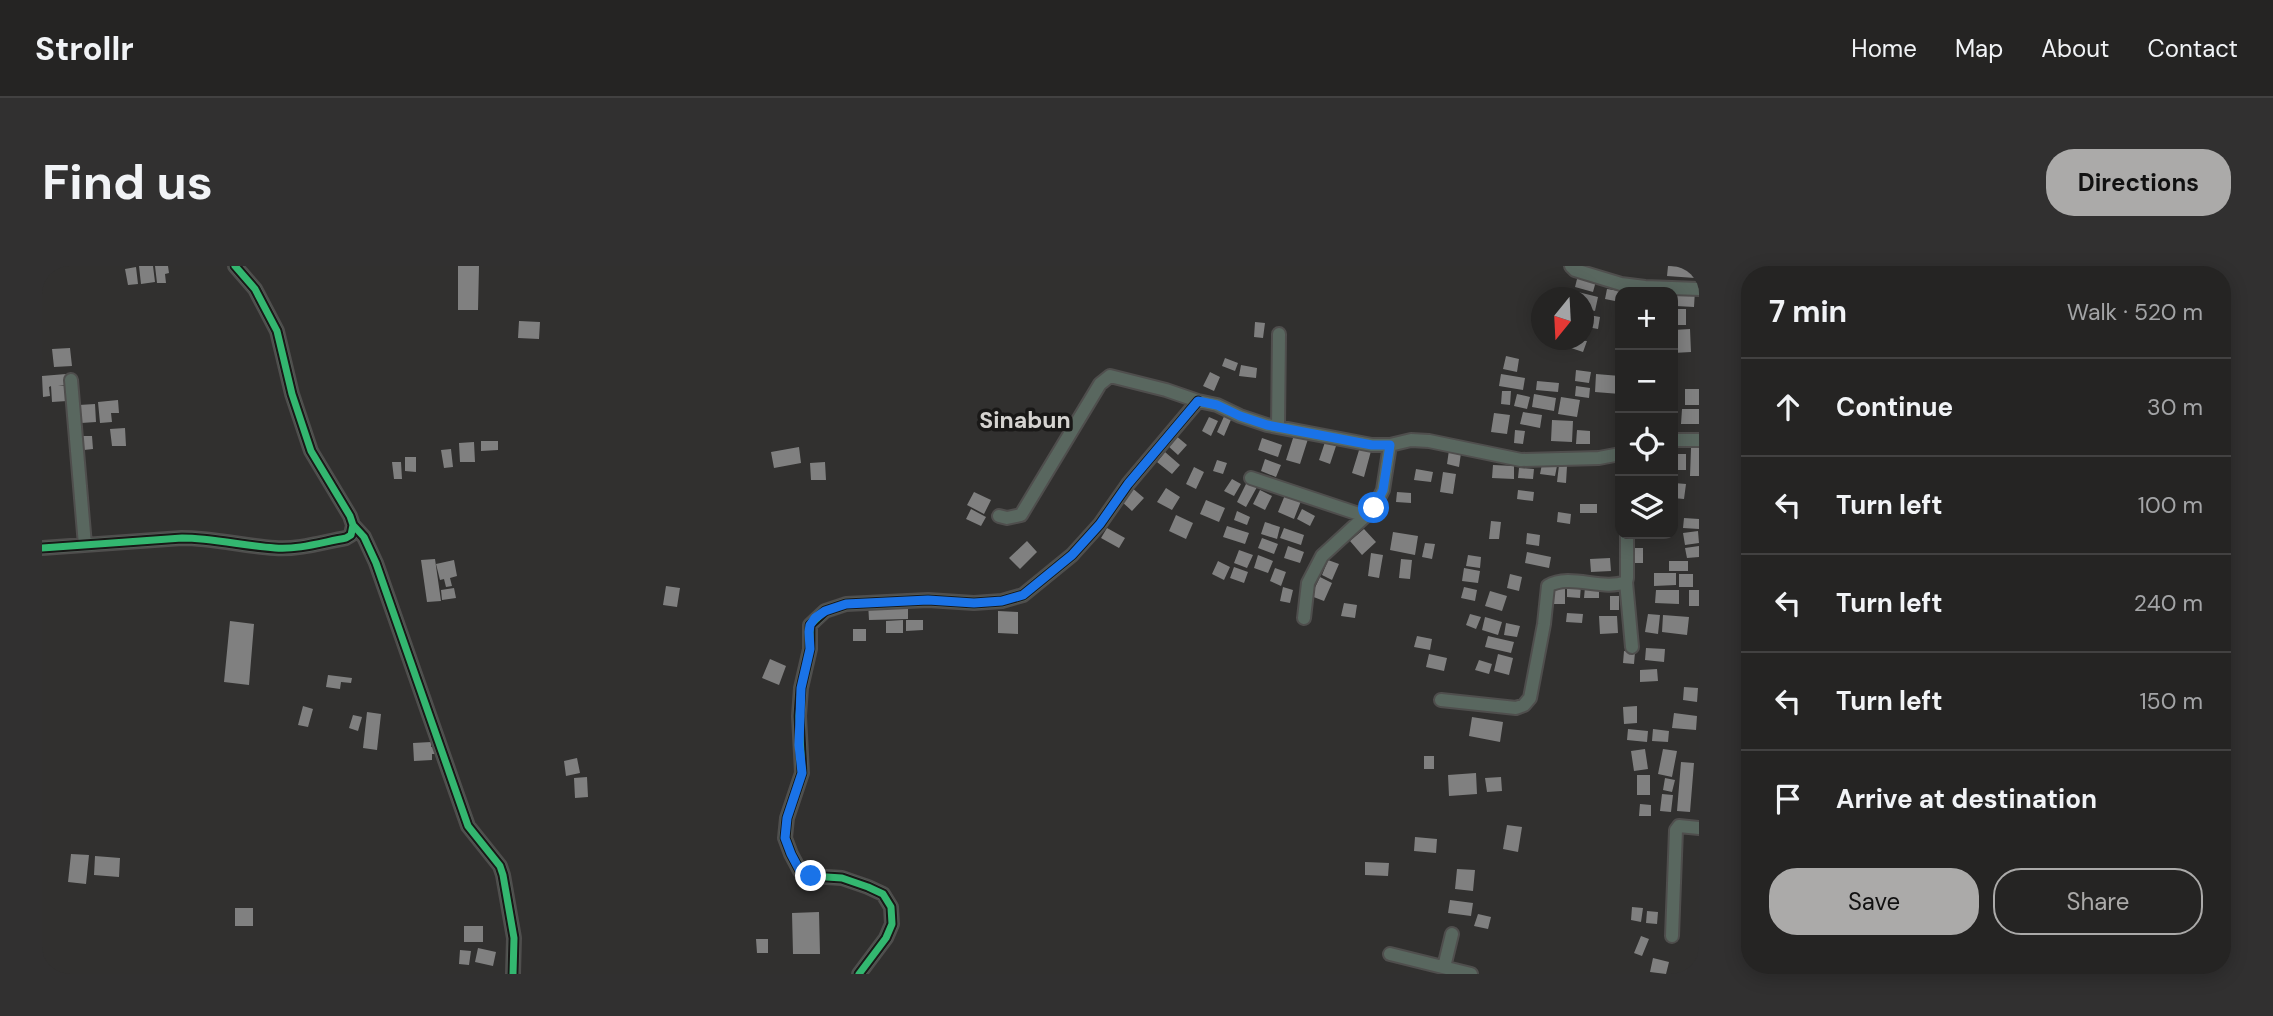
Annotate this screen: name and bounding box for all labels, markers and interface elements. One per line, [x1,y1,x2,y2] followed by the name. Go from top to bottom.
[35,27,134,70] text: Strollr
[1851,33,1917,64] text: Home
[1955,33,2003,64] text: Map
[2041,33,2110,64] text: About
[2148,33,2238,64] text: Contact
[2046,149,2231,216] button: Directions
[42,150,213,214] text: Find us
[1531,287,1594,350] north arrow
[1615,287,1678,539] map controls
[1615,287,1678,350] button: +
[1769,292,1847,331] text: 7 min
[2067,297,2203,327] text: Walk · 520 m
[1615,350,1678,413] button: −
[1769,388,1807,426] icon: ahead
[1836,390,1953,424] text: Continue
[2147,392,2203,422] text: 30 m
[979,405,1071,435] district label: Sinabun
[1615,413,1678,476] button: locate
[1615,476,1678,539] button: layers
[1769,486,1807,524] icon: left
[1836,488,1943,522] text: Turn left
[2138,490,2203,520] text: 100 m
[1358,492,1389,523] route start
[1769,584,1807,622] icon: left
[1836,586,1943,620] text: Turn left
[2134,588,2203,618] text: 240 m
[1769,682,1807,720] icon: left
[1836,684,1943,718] text: Turn left
[2139,686,2203,716] text: 150 m
[1769,780,1807,818] icon: arrive
[1836,782,2097,816] text: Arrive at destination
[795,860,826,891] route end
[1769,868,1979,935] button: Save
[1993,868,2203,935] button: Share

